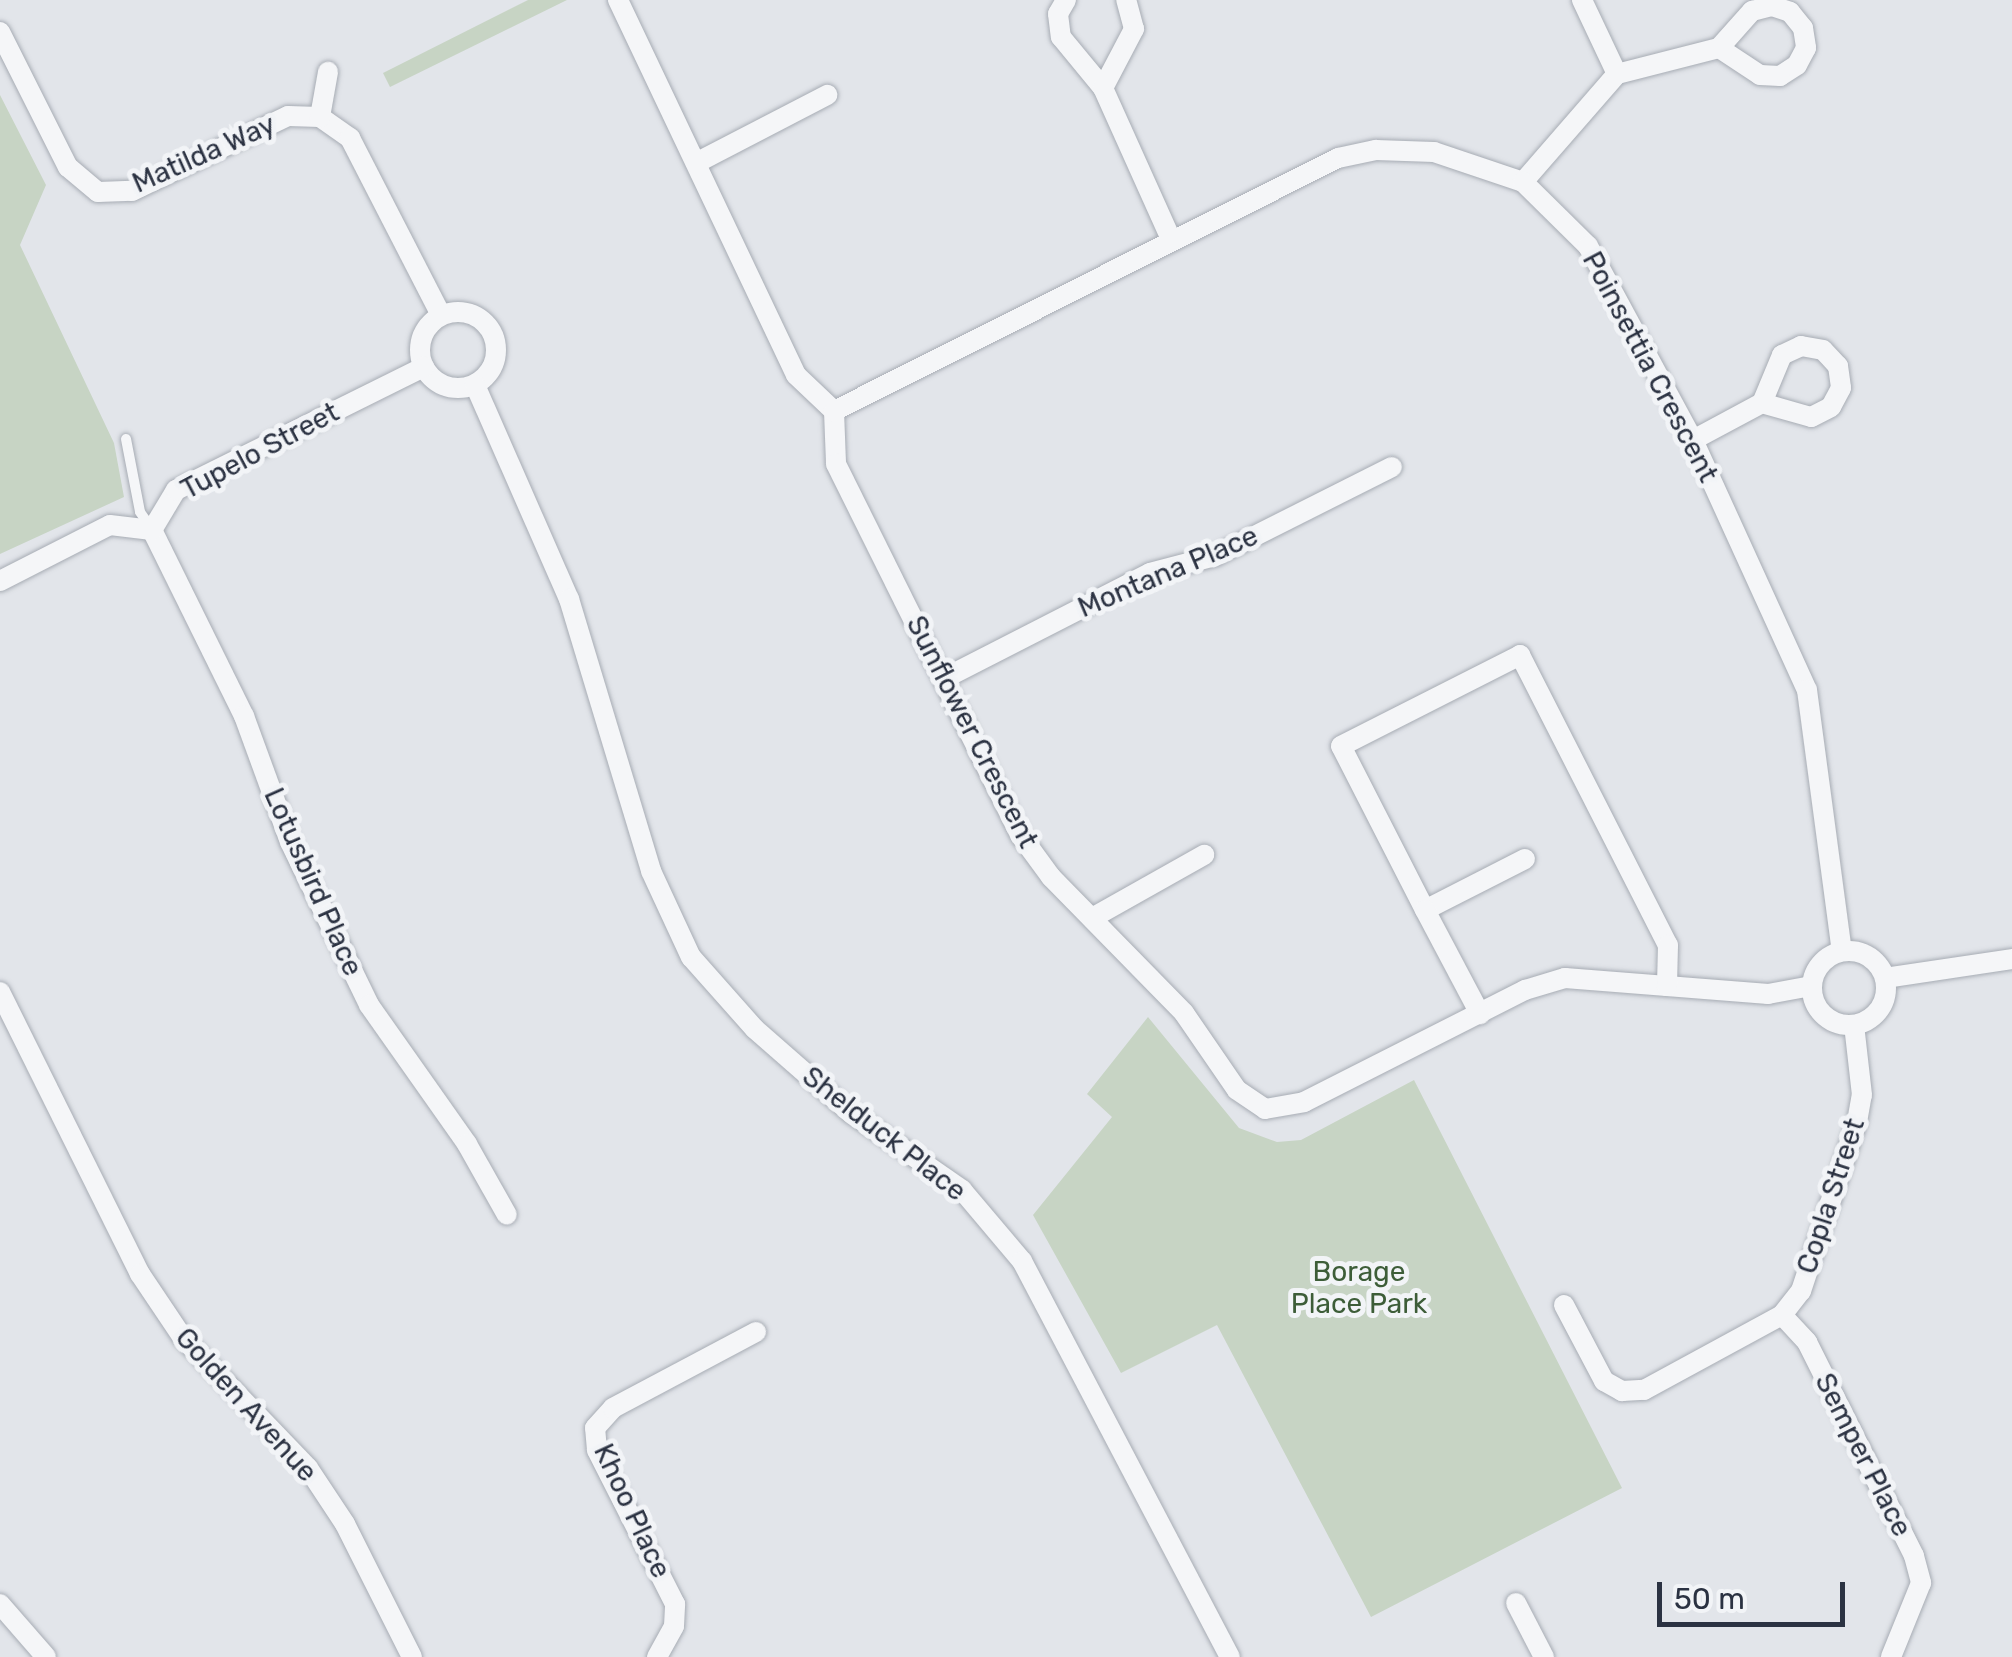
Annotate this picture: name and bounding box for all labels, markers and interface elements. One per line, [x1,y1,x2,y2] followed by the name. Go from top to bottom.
[127,107,281,201] street label: Matilda Way
[1575,246,1725,488] street label: Poinsettia Crescent
[175,395,345,507] street label: Tupelo Street
[1073,519,1263,625] street label: Montana Place
[899,610,1045,854] street label: Sunflower Crescent
[257,783,369,981] street label: Lotusbird Place
[795,1060,973,1208] street label: Shelduck Place
[1790,1114,1872,1278] street label: Copla Street
[1291,1255,1427,1321] park label: Borage Place Park
[168,1321,324,1489] street label: Golden Avenue
[1807,1368,1919,1542] street label: Semper Place
[586,1439,678,1583] street label: Khoo Place
[1662,1562,1850,1624] scale bar
[1674,1581,1745,1617] text: 50 m

